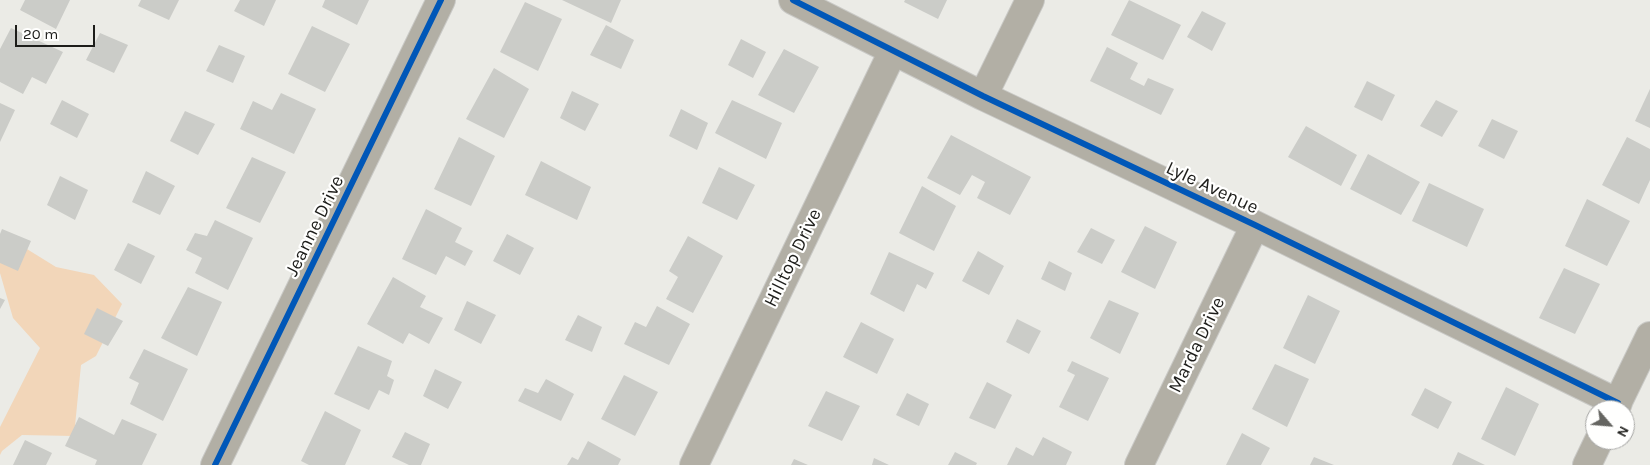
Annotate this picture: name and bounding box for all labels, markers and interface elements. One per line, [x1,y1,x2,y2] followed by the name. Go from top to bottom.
[18,15,98,47] scale bar
[23,25,58,43] text: 20 m
[1162,157,1262,219] street label: Lyle Avenue
[281,172,349,280] street label: Jeanne Drive
[759,205,827,311] street label: Hilltop Drive
[1164,293,1230,397] street label: Marda Drive
[1585,400,1635,450] north arrow
[1613,423,1633,440] text: N

